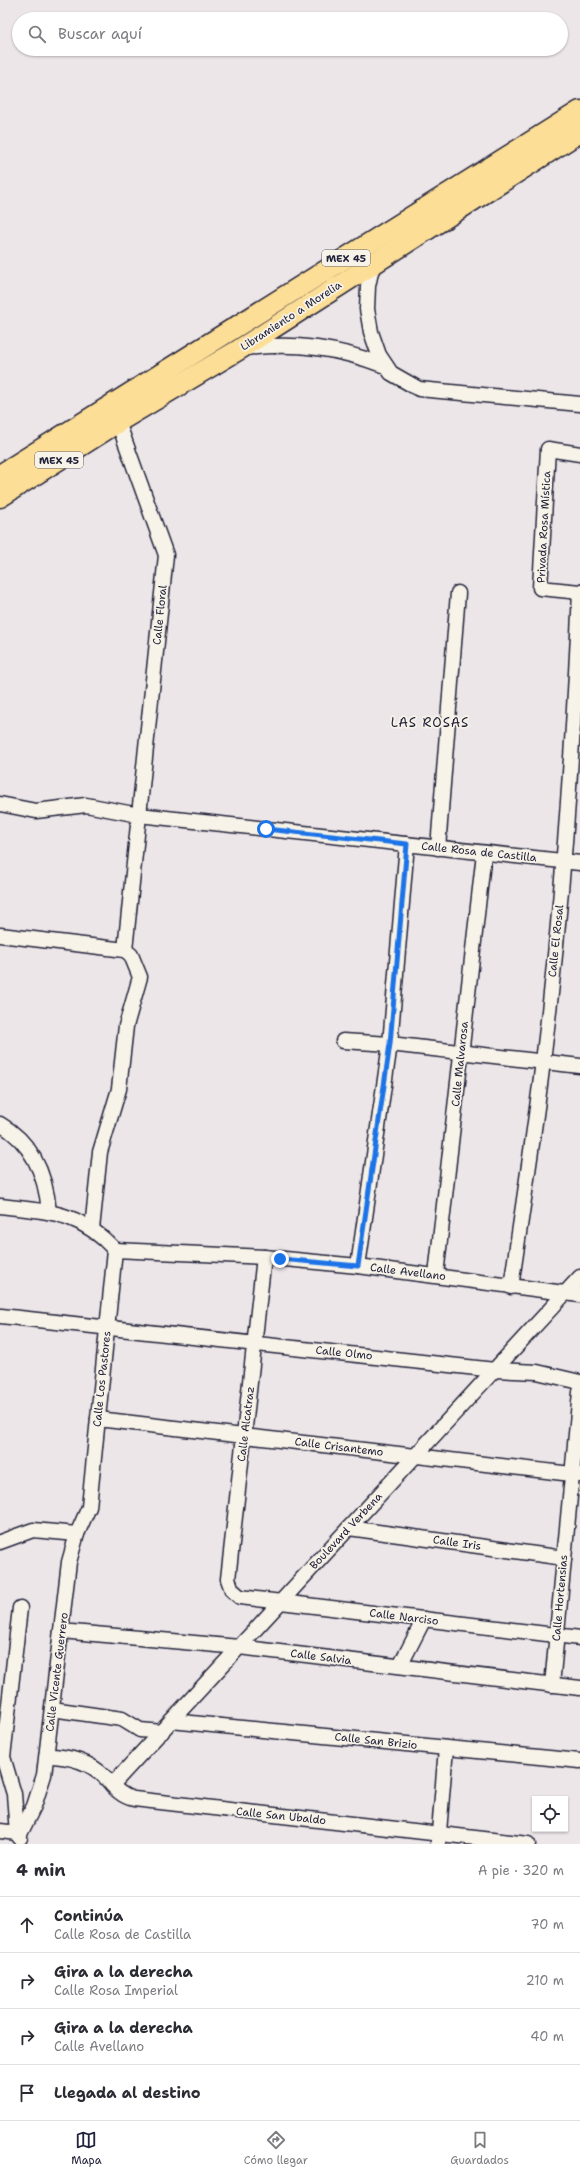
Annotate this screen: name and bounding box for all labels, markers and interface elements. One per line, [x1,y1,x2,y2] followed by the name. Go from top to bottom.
[12,12,568,56] search box
[26,23,48,45] icon: search
[58,24,142,44] text: Buscar aquí
[322,250,370,266] road number: MEX 45
[238,278,345,354] street label: Libramiento a Morelia
[35,452,83,468] road number: MEX 45
[534,470,554,583] street label: Privada Rosa Mística
[149,584,171,646] street label: Calle Floral
[391,714,469,731] district label: LAS ROSAS
[257,820,275,838] route start
[420,838,538,866] street label: Calle Rosa de Castilla
[545,903,567,978] street label: Calle El Rosal
[448,1020,472,1108] street label: Calle Malvarosa
[271,1250,289,1268] route end
[369,1260,447,1284] street label: Calle Avellano
[90,1330,114,1428] street label: Calle Los Pastores
[315,1343,374,1363] street label: Calle Olmo
[234,1386,258,1462] street label: Calle Alcatraz
[294,1434,385,1460] street label: Calle Crisantemo
[306,1489,386,1573] street label: Boulevard Verbena
[432,1532,482,1554] street label: Calle Iris
[549,1554,571,1642] street label: Calle Hortensias
[369,1605,440,1629] street label: Calle Narciso
[42,1611,72,1733] street label: Calle Vicente Guerrero
[290,1646,353,1668] street label: Calle Salvia
[334,1729,418,1753] street label: Calle San Brizio
[532,1796,568,1832] map controls
[532,1796,568,1832] button: locate
[235,1804,327,1828] street label: Calle San Ubaldo
[16,1859,66,1881] text: 4 min
[478,1862,564,1879] text: A pie · 320 m
[54,1906,123,1926] text: Continúa
[16,1914,38,1936] icon: ahead
[530,1916,564,1933] text: 70 m
[54,1926,191,1943] text: Calle Rosa de Castilla
[54,1962,193,1982] text: Gira a la derecha
[16,1970,38,1992] icon: right
[526,1972,564,1989] text: 210 m
[54,1982,178,1999] text: Calle Rosa Imperial
[54,2018,193,2038] text: Gira a la derecha
[16,2026,38,2048] icon: right
[530,2028,564,2045] text: 40 m
[54,2038,144,2055] text: Calle Avellano
[16,2082,38,2104] icon: arrive
[54,2083,201,2103] text: Llegada al destino
[71,2129,102,2168] tab: Mapa
[244,2129,308,2168] tab: Cómo llegar
[450,2129,509,2168] tab: Guardados

